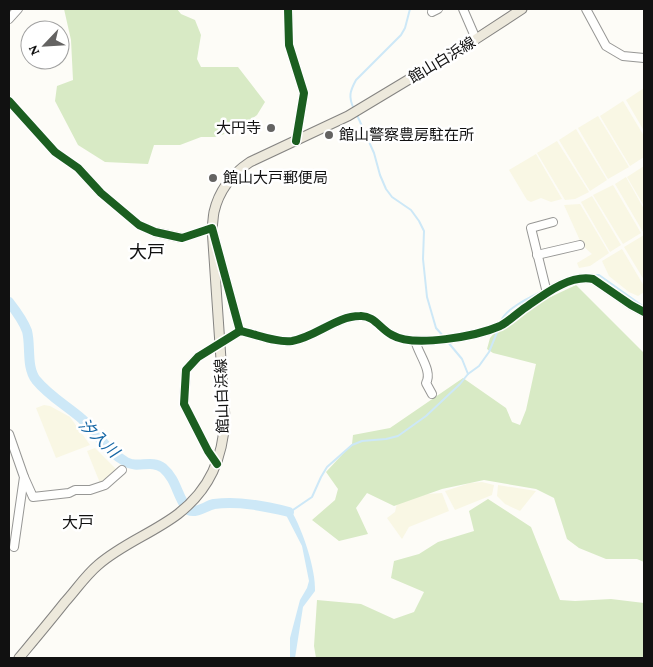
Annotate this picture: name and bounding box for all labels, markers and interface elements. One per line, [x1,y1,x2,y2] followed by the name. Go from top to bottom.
[20,20,70,70] north arrow
[406,34,478,86] street label: 館山白浜線
[24,42,42,58] text: N
[216,120,261,136] place label: 大円寺
[265,122,277,134] marker: 大円寺
[339,127,474,143] place label: 館山警察豊房駐在所
[323,129,335,141] marker: 館山警察豊房駐在所
[223,170,328,186] place label: 館山大戸郵便局
[207,172,219,184] marker: 館山大戸郵便局
[129,242,165,262] district label: 大戸
[213,358,231,434] street label: 館山白浜線
[76,415,124,462] water label: 汐入川
[62,514,94,531] district label: 大戸

